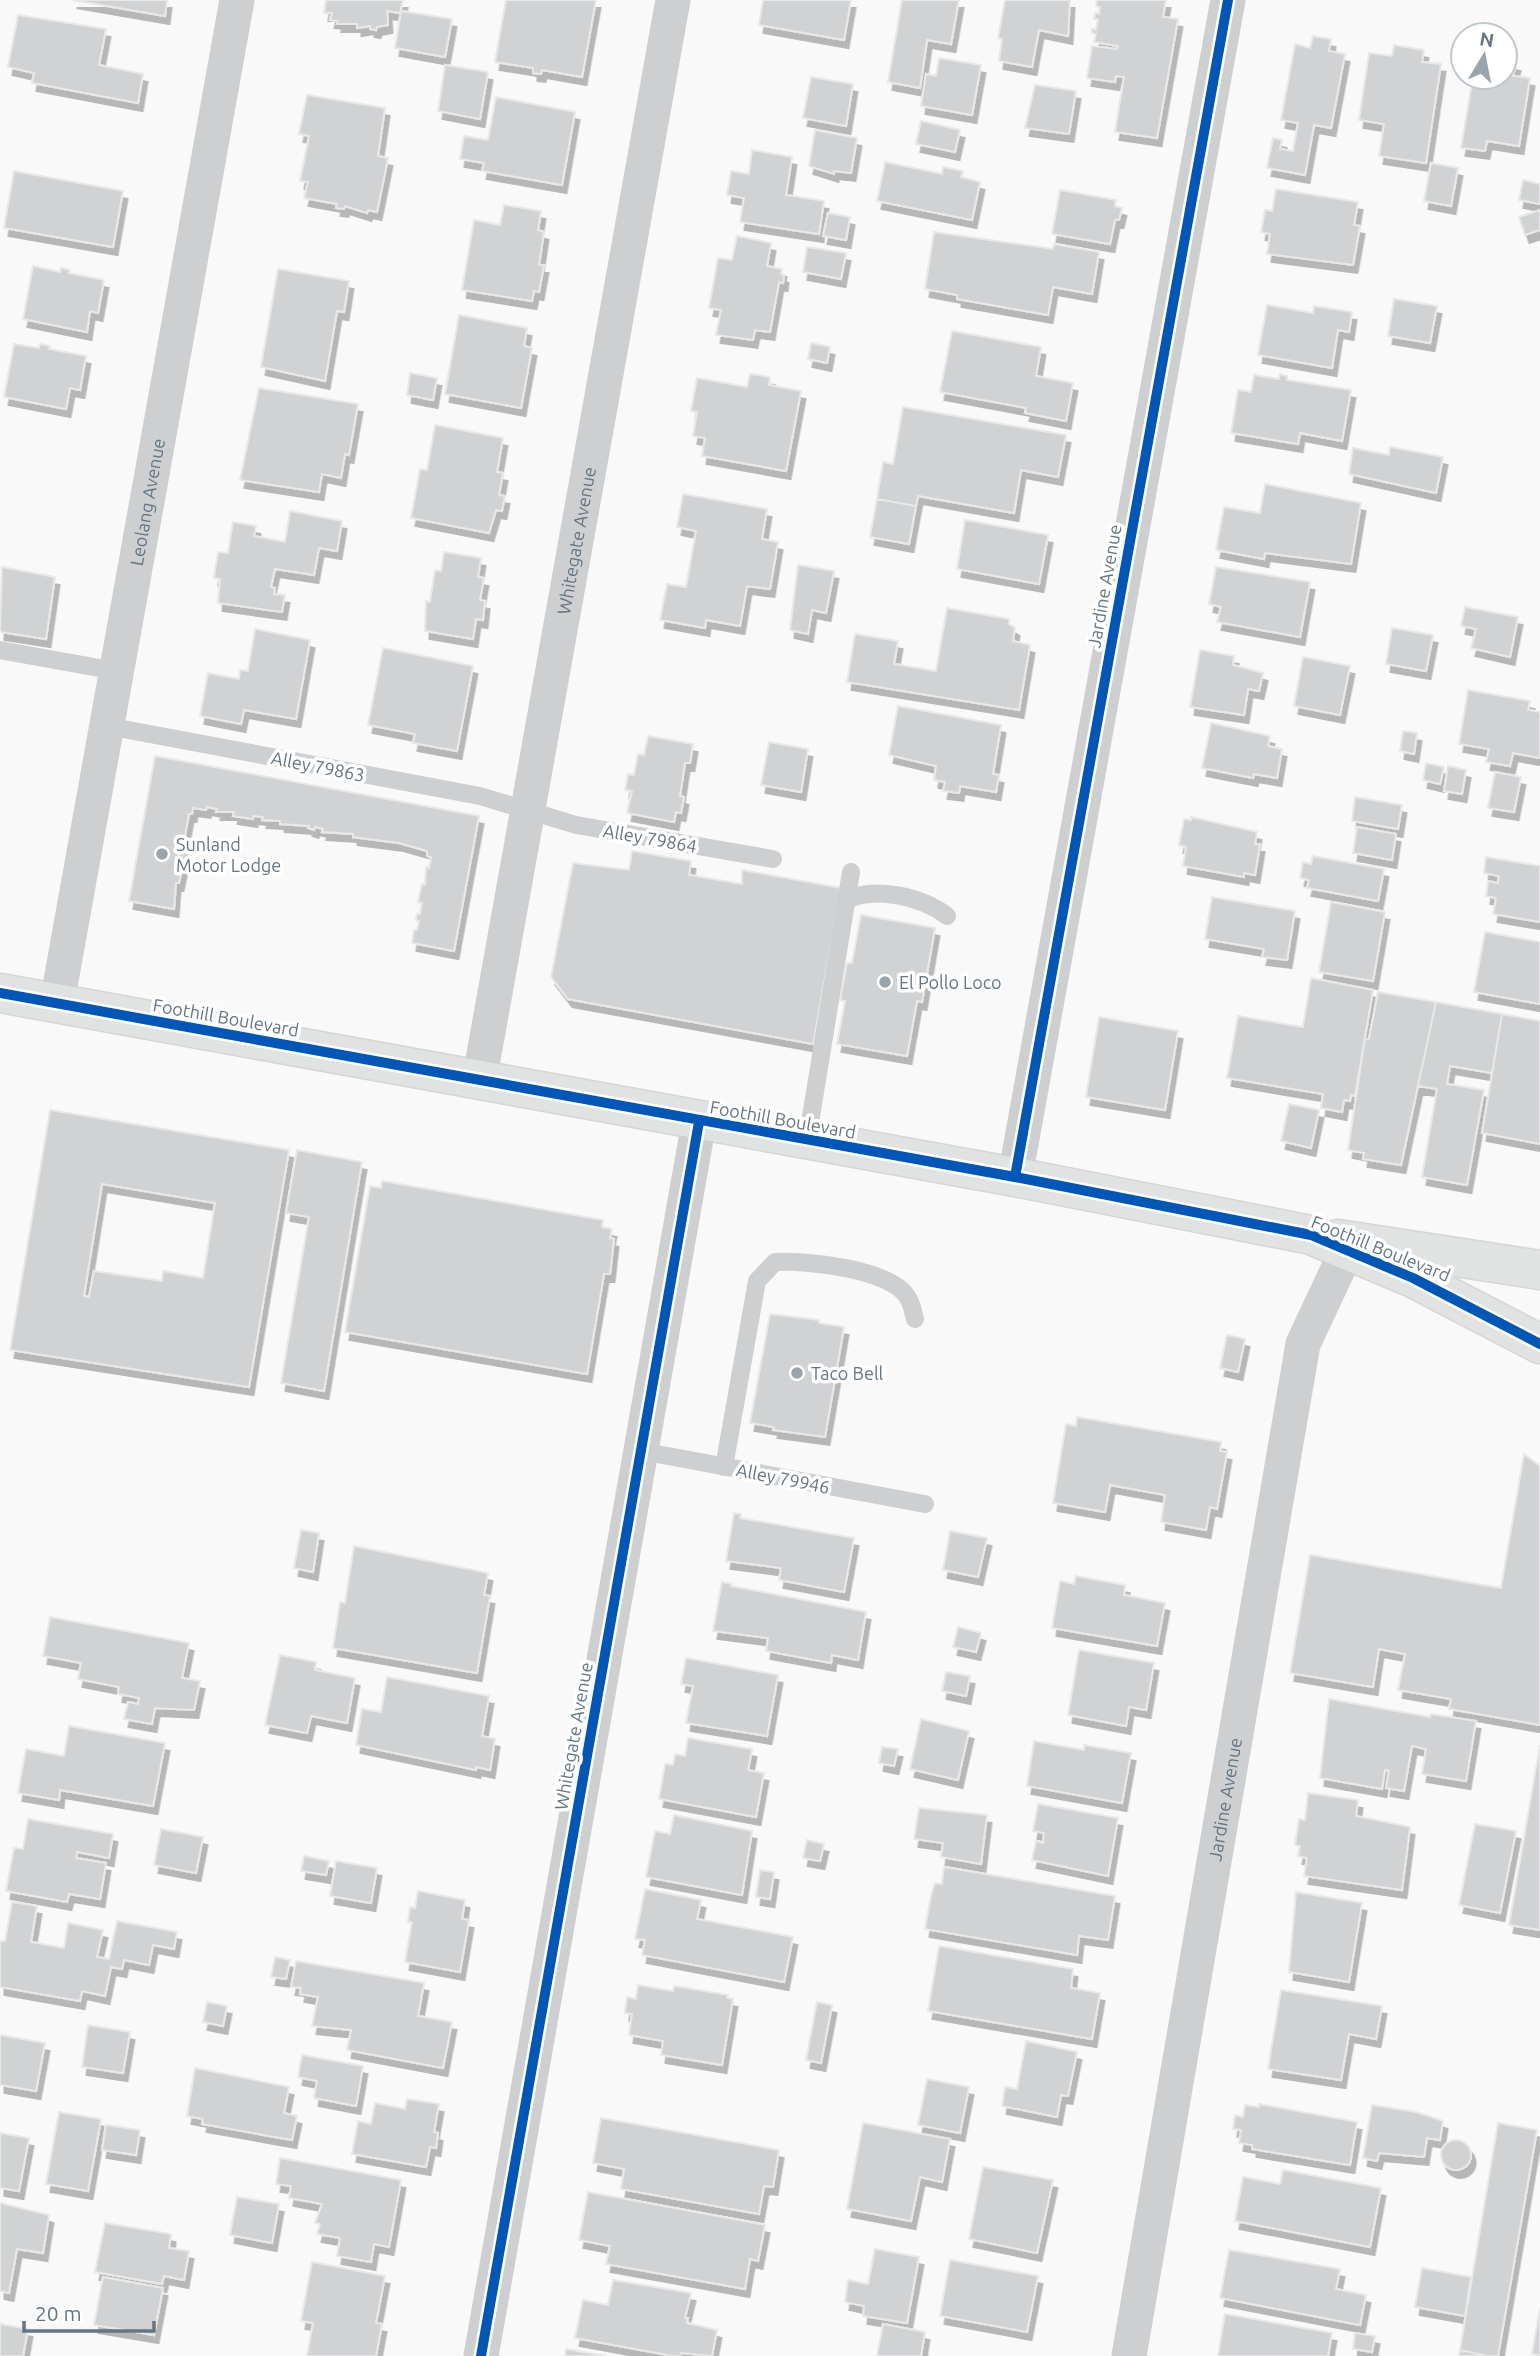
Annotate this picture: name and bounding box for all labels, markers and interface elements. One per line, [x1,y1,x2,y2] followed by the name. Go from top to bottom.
[1449,21,1519,91] north arrow
[1478,27,1496,51] text: N
[126,437,168,567] street label: Leolang Avenue
[553,465,599,616] street label: Whitegate Avenue
[1083,523,1125,649] street label: Jardine Avenue
[270,747,366,785] street label: Alley 79863
[602,820,698,856] street label: Alley 79864
[176,834,281,875] place label: Sunland Motor Lodge
[154,846,170,862] marker: Sunland Motor Lodge
[899,972,1002,992] place label: El Pollo Loco
[877,974,893,990] marker: El Pollo Loco
[151,994,301,1040] street label: Foothill Boulevard
[708,1096,858,1142] street label: Foothill Boulevard
[1309,1211,1453,1285] street label: Foothill Boulevard
[811,1363,884,1383] place label: Taco Bell
[789,1365,805,1381] marker: Taco Bell
[735,1459,831,1497] street label: Alley 79946
[550,1661,596,1811] street label: Whitegate Avenue
[1204,1736,1245,1862] street label: Jardine Avenue
[24,2290,154,2334] scale bar
[35,2301,82,2325] text: 20 m

